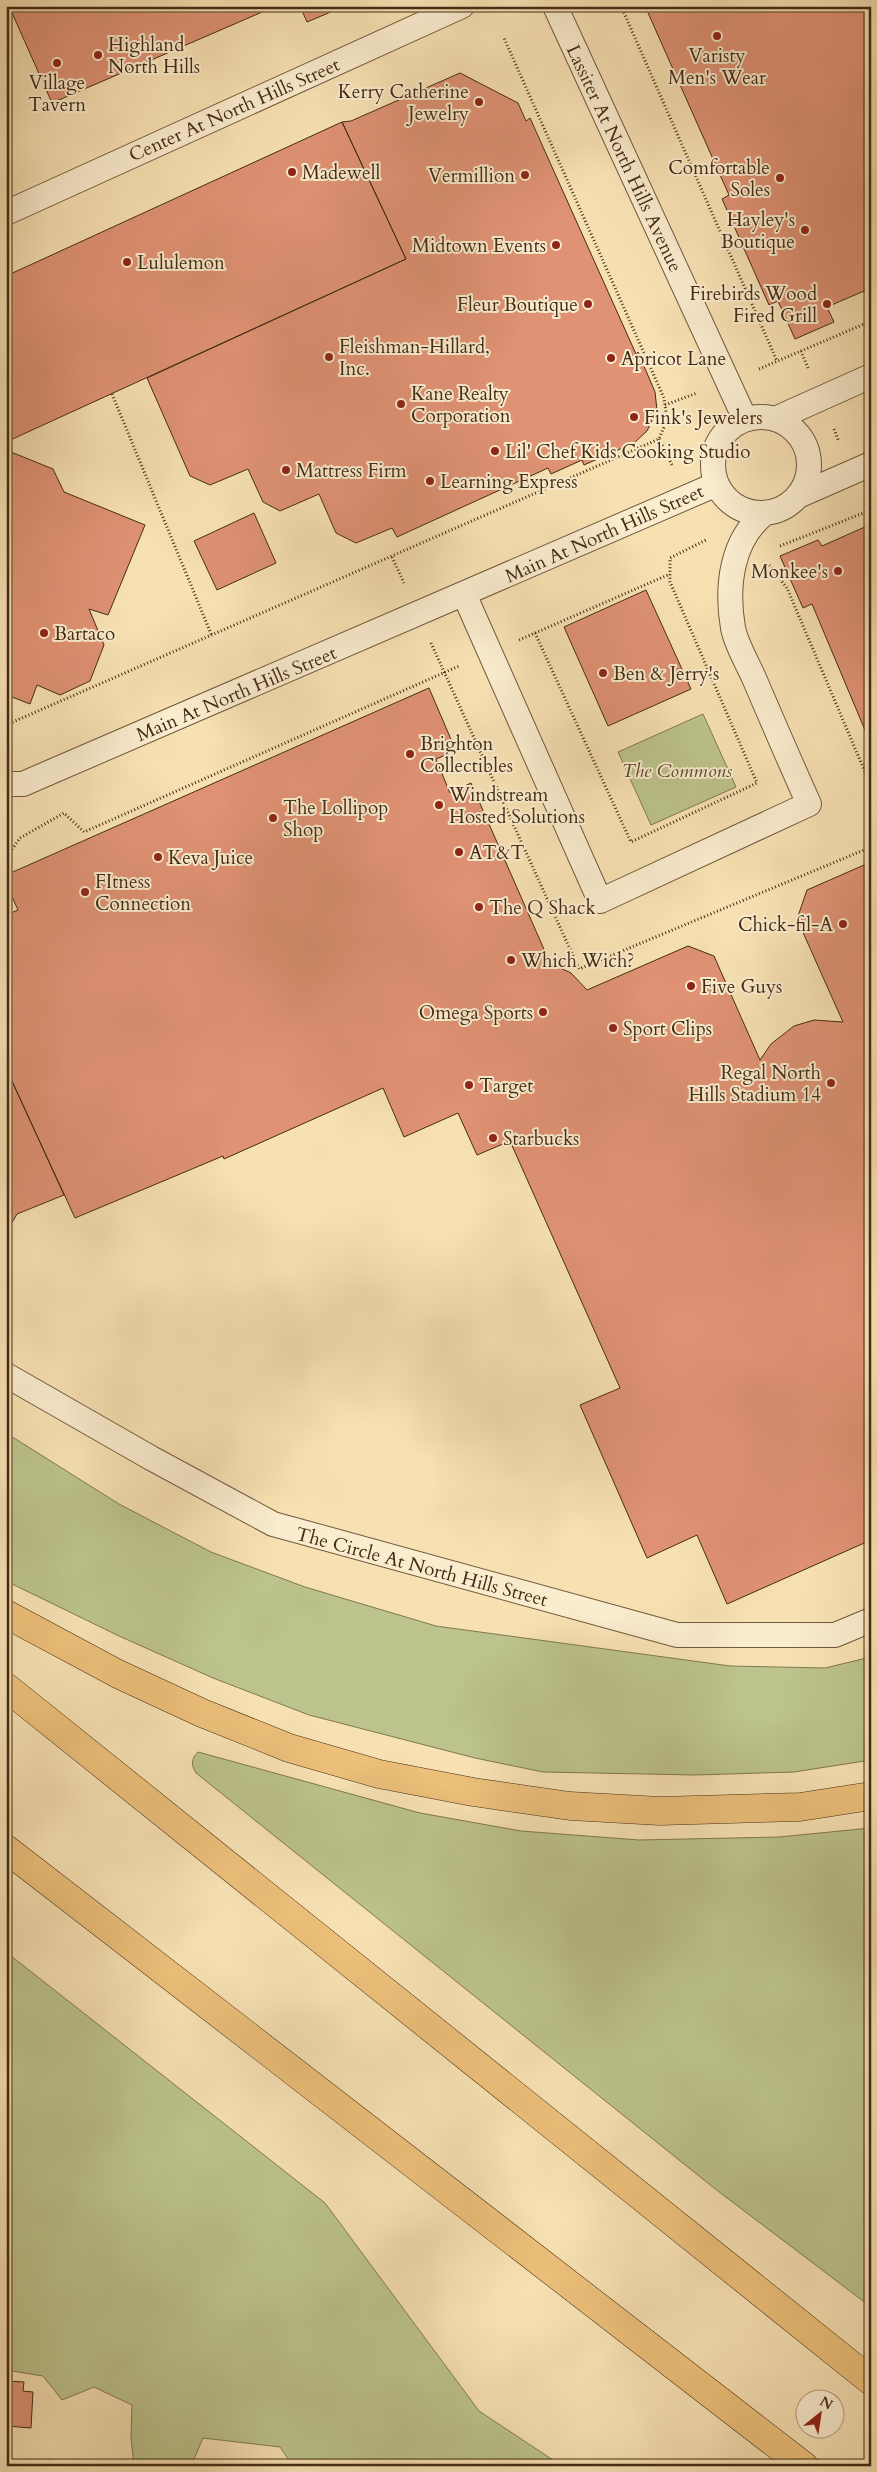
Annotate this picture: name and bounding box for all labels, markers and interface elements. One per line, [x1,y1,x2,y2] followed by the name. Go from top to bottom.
[711,30,723,42] marker: Varisty Men's Wear
[108,32,200,80] place label: Highland North Hills
[560,41,688,276] street label: Lassiter At North Hills Avenue
[668,43,766,91] place label: Varisty Men's Wear
[92,49,104,61] marker: Highland North Hills
[125,52,344,168] street label: Center At North Hills Street
[51,57,63,69] marker: Village Tavern
[28,70,86,118] place label: Village Tavern
[338,79,469,127] place label: Kerry Catherine Jewelry
[473,96,485,108] marker: Kerry Catherine Jewelry
[668,155,770,203] place label: Comfortable Soles
[302,160,381,186] place label: Madewell
[428,163,515,189] place label: Vermillion
[286,166,298,178] marker: Madewell
[519,169,531,181] marker: Vermillion
[774,172,786,184] marker: Comfortable Soles
[721,207,795,255] place label: Hayley's Boutique
[799,224,811,236] marker: Hayley's Boutique
[412,233,546,259] place label: Midtown Events
[550,239,562,251] marker: Midtown Events
[137,250,225,276] place label: Lululemon
[121,256,133,268] marker: Lululemon
[690,281,817,329] place label: Firebirds Wood Fired Grill
[457,292,578,318] place label: Fleur Boutique
[582,298,594,310] marker: Fleur Boutique
[821,298,833,310] marker: Firebirds Wood Fired Grill
[339,334,490,382] place label: Fleishman-Hillard, Inc.
[621,346,726,372] place label: Apricot Lane
[323,351,335,363] marker: Fleishman-Hillard, Inc.
[605,352,617,364] marker: Apricot Lane
[411,381,511,429] place label: Kane Realty Corporation
[395,398,407,410] marker: Kane Realty Corporation
[644,405,763,431] place label: Fink's Jewelers
[628,411,640,423] marker: Fink's Jewelers
[505,439,750,465] place label: Lil' Chef Kids Cooking Studio
[489,445,501,457] marker: Lil' Chef Kids Cooking Studio
[296,458,408,484] place label: Mattress Firm
[280,464,292,476] marker: Mattress Firm
[440,469,578,495] place label: Learning Express
[424,475,436,487] marker: Learning Express
[501,478,708,590] street label: Main At North Hills Street
[751,559,828,585] place label: Monkee's
[832,565,844,577] marker: Monkee's
[54,621,115,647] place label: Bartaco
[38,627,50,639] marker: Bartaco
[132,640,340,748] street label: Main At North Hills Street
[613,661,719,687] place label: Ben & Jerry's
[597,667,609,679] marker: Ben & Jerry's
[420,731,513,779] place label: Brighton Collectibles
[404,748,416,760] marker: Brighton Collectibles
[622,758,733,784] park label: The Commons
[448,782,585,830] place label: Windstream Hosted Solutions
[283,795,388,843] place label: The Lollipop Shop
[433,799,445,811] marker: Windstream Hosted Solutions
[267,812,279,824] marker: The Lollipop Shop
[469,840,525,866] place label: AT&T
[168,845,253,871] place label: Keva Juice
[453,846,465,858] marker: AT&T
[152,851,164,863] marker: Keva Juice
[95,869,191,917] place label: FItness Connection
[79,886,91,898] marker: FItness Connection
[489,895,596,921] place label: The Q Shack
[473,901,485,913] marker: The Q Shack
[738,912,833,938] place label: Chick-fil-A
[837,918,849,930] marker: Chick-fil-A
[520,948,635,974] place label: Which Wich?
[505,954,517,966] marker: Which Wich?
[701,974,782,1000] place label: Five Guys
[685,980,697,992] marker: Five Guys
[419,1000,533,1026] place label: Omega Sports
[537,1006,549,1018] marker: Omega Sports
[623,1016,712,1042] place label: Sport Clips
[607,1022,619,1034] marker: Sport Clips
[688,1060,822,1108] place label: Regal North Hills Stadium 14
[479,1073,533,1099] place label: Target
[825,1077,837,1089] marker: Regal North Hills Stadium 14
[463,1079,475,1091] marker: Target
[503,1126,579,1152] place label: Starbucks
[487,1132,499,1144] marker: Starbucks
[293,1521,551,1613] street label: The Circle At North Hills Street
[794,2390,844,2440] north arrow
[816,2392,836,2414] text: N

